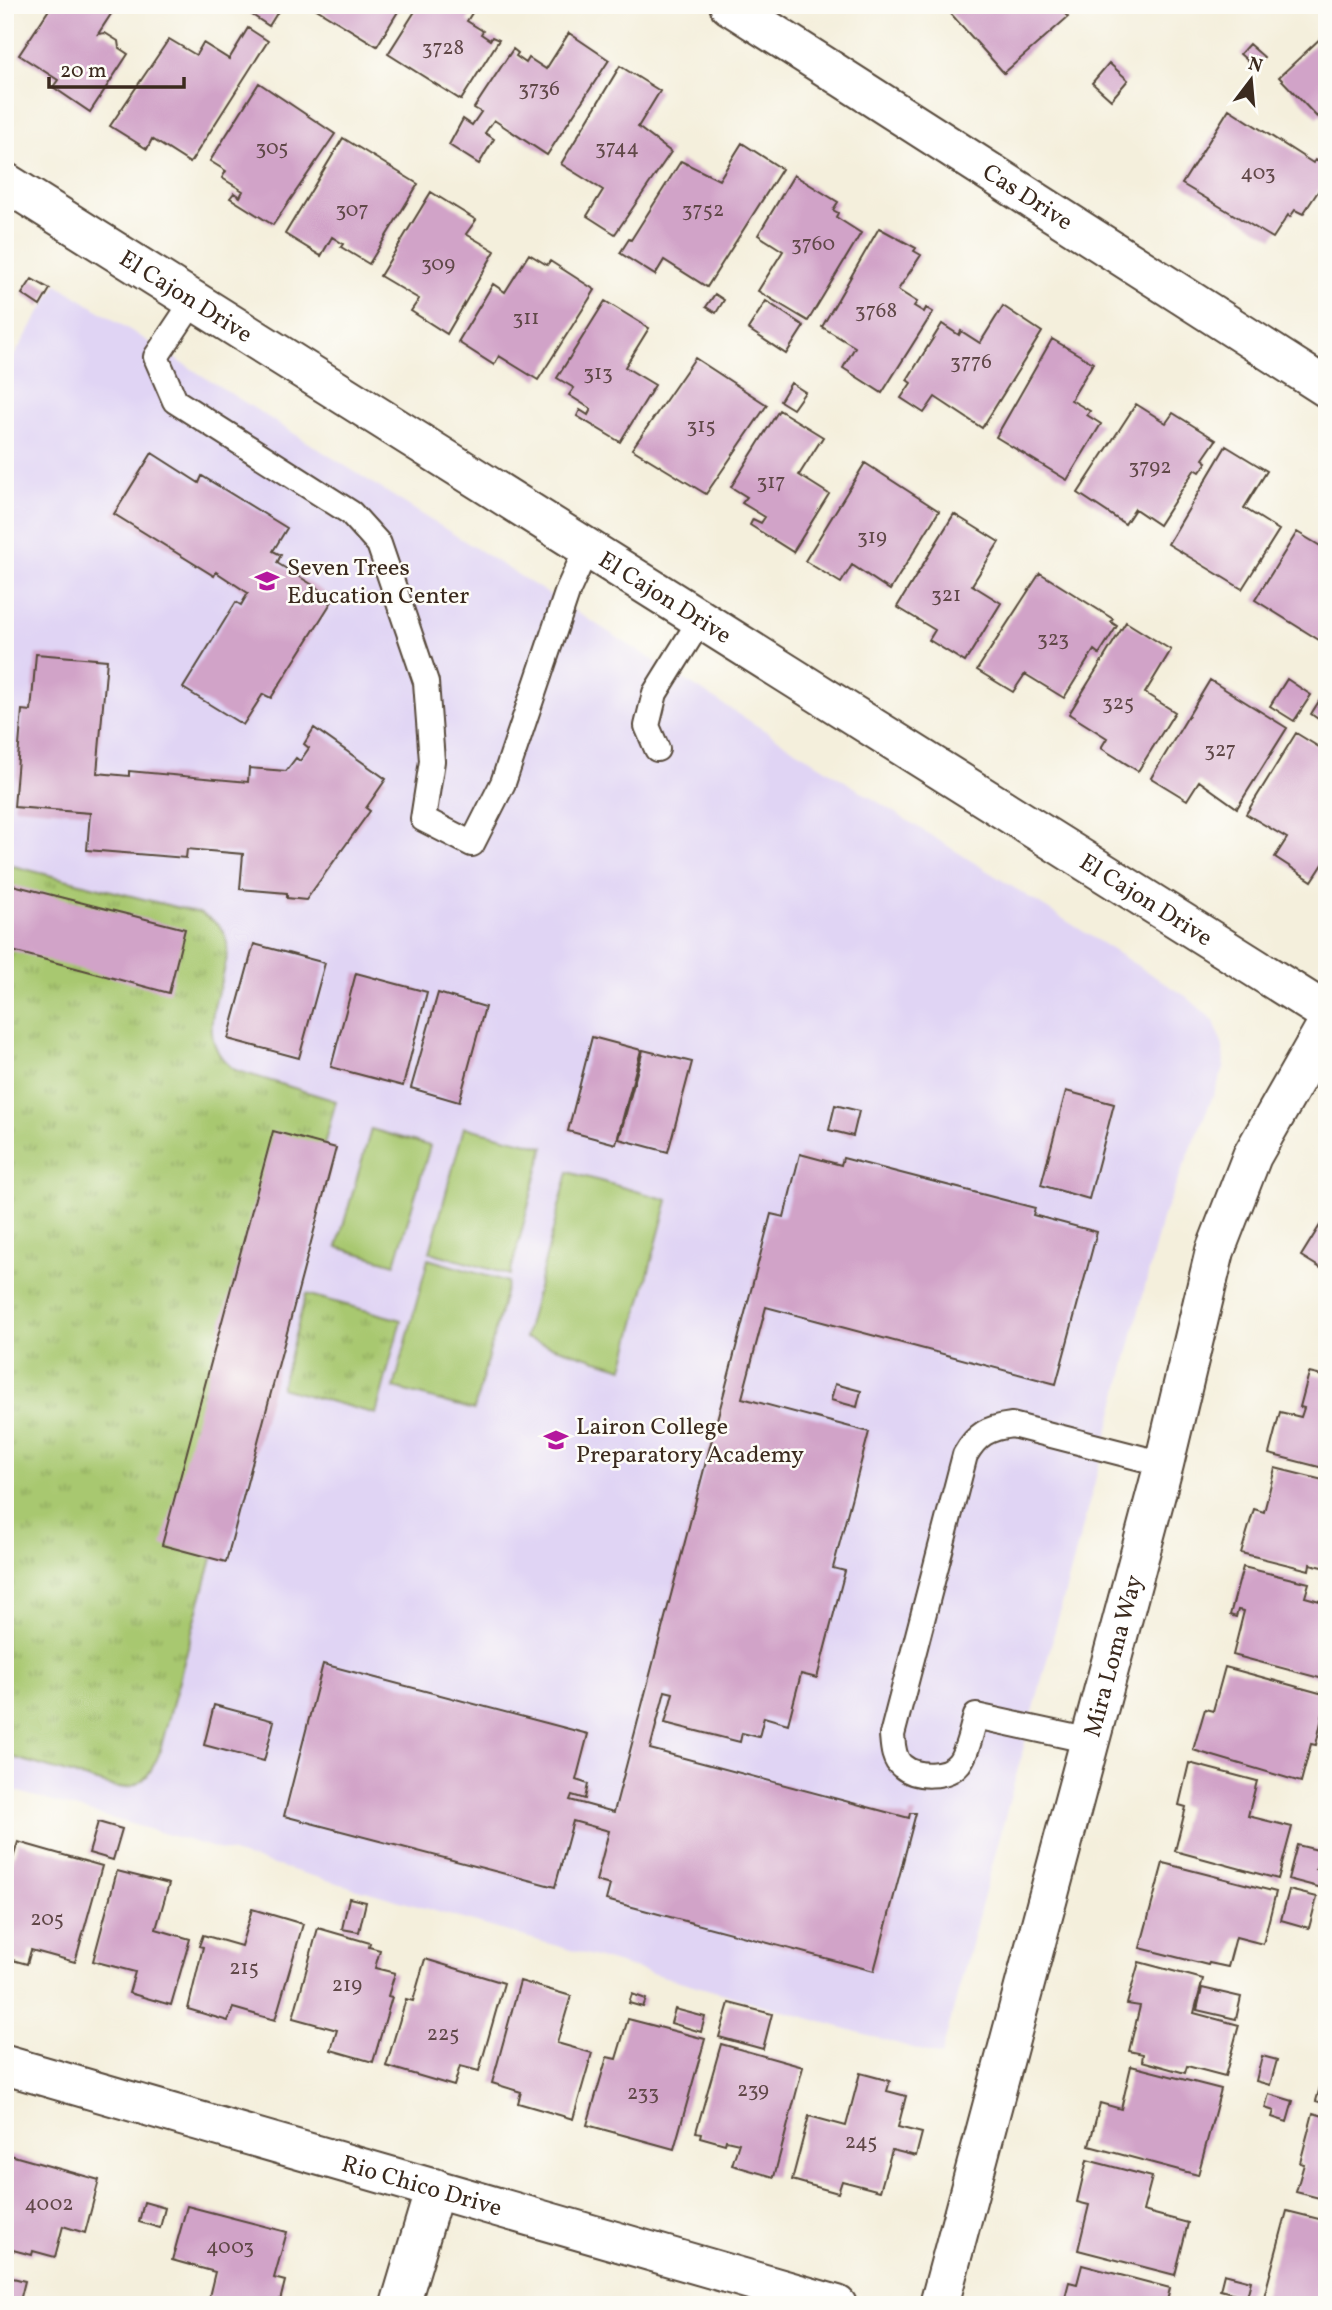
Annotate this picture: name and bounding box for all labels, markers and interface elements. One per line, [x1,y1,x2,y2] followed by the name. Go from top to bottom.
[422,34,464,63] house number: 3728
[49,46,184,90] scale bar
[1216,46,1286,116] north arrow
[1245,51,1266,80] text: N
[60,57,106,86] text: 20 m
[518,75,560,104] house number: 3736
[256,134,288,163] house number: 305
[595,134,639,163] house number: 3744
[975,156,1079,240] street label: Cas Drive
[1241,159,1275,188] house number: 403
[335,196,369,225] house number: 307
[682,196,724,225] house number: 3752
[791,230,835,259] house number: 3760
[112,243,258,352] street label: El Cajon Drive
[421,250,455,279] house number: 309
[855,297,897,326] house number: 3768
[512,304,540,333] house number: 311
[950,348,992,377] house number: 3776
[583,359,613,388] house number: 313
[686,412,716,441] house number: 315
[1129,453,1171,482] house number: 3792
[756,468,786,497] house number: 317
[857,523,887,552] house number: 319
[591,544,737,653] street label: El Cajon Drive
[287,552,469,614] place label: Seven Trees Education Center
[253,567,281,595] school or university icon: Seven Trees Education Center
[931,581,961,610] house number: 321
[1037,625,1069,654] house number: 323
[1102,689,1134,718] house number: 325
[1204,736,1236,765] house number: 327
[1072,846,1218,956] street label: El Cajon Drive
[576,1411,804,1473] place label: Lairon College Preparatory Academy
[542,1426,570,1454] school or university icon: Lairon College Preparatory Academy
[1077,1571,1153,1741] street label: Mira Loma Way
[30,1905,64,1934] house number: 205
[229,1954,259,1983] house number: 215
[332,1971,362,2000] house number: 219
[427,2020,459,2049] house number: 225
[737,2076,769,2105] house number: 239
[627,2079,659,2108] house number: 233
[845,2128,877,2157] house number: 245
[337,2148,506,2226] street label: Rio Chico Drive
[24,2190,74,2219] house number: 4002
[206,2233,254,2262] house number: 4003

